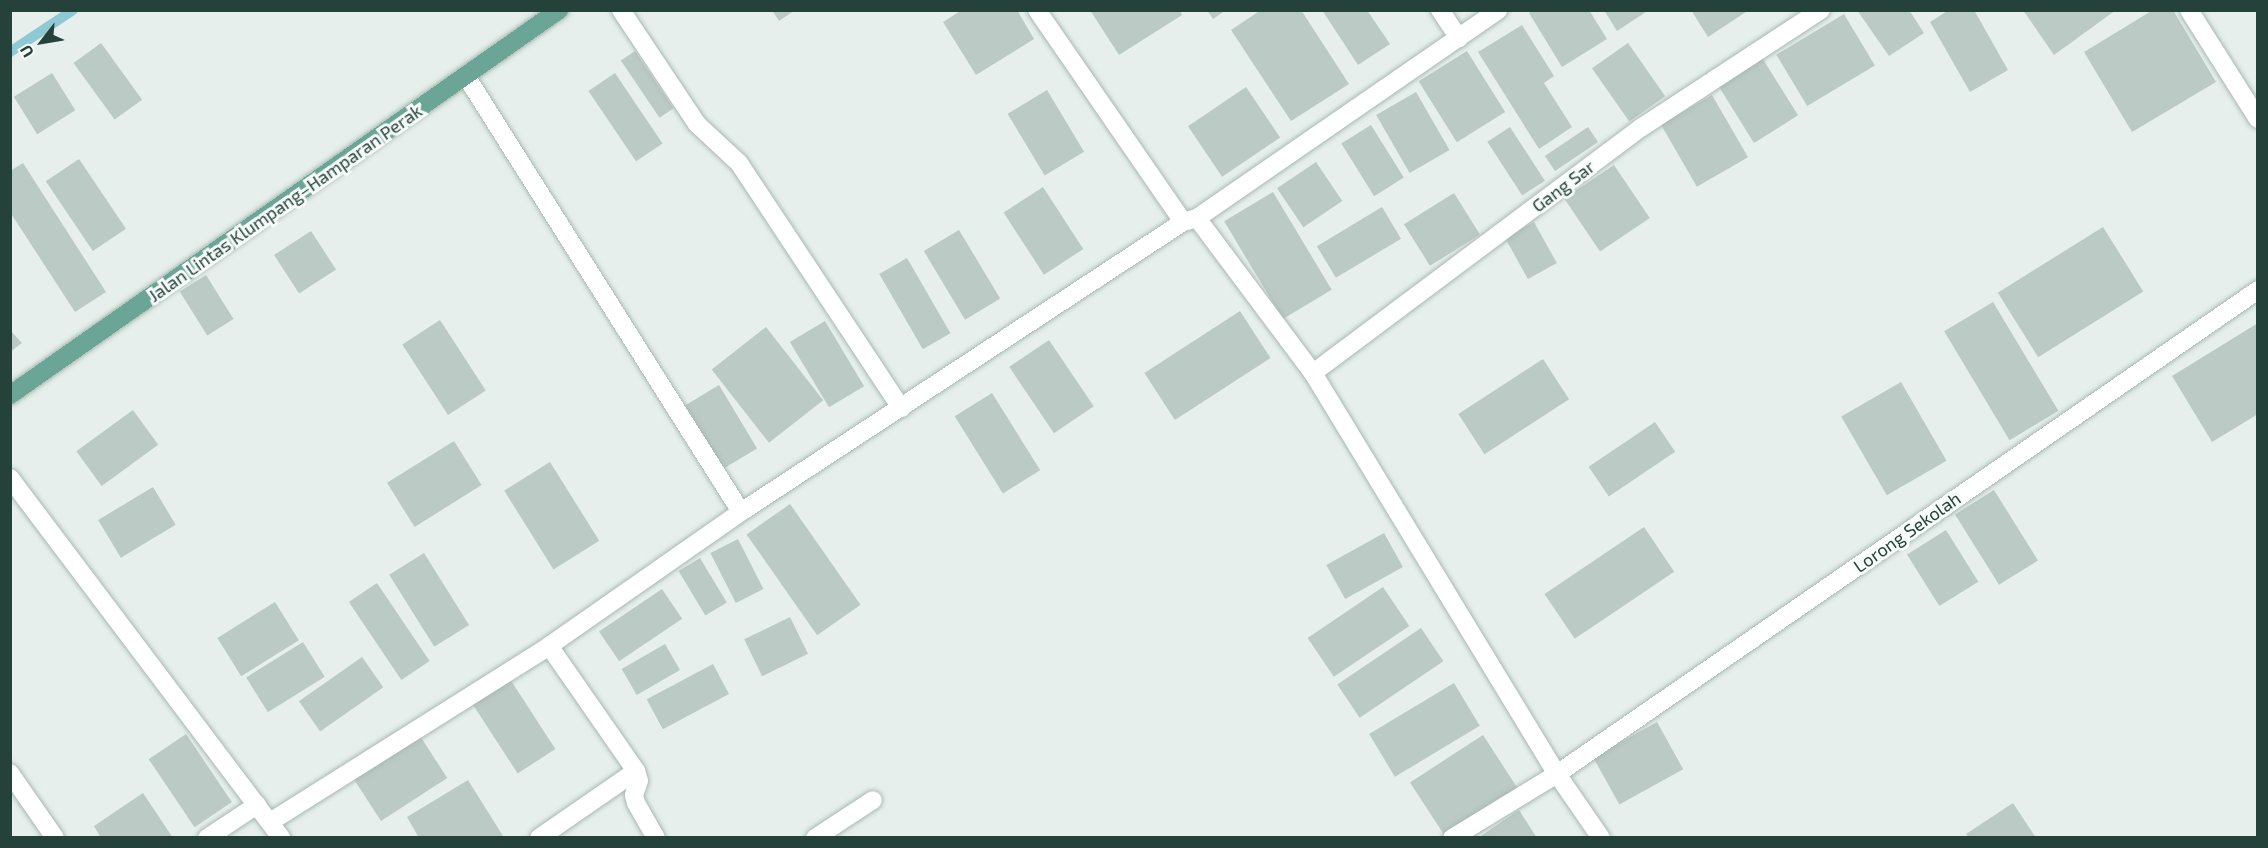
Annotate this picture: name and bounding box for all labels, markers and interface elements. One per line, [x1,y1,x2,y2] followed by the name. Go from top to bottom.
[12,12,72,72] north arrow
[15,42,37,61] text: U
[144,100,426,306] street label: Jalan Lintas Klumpang–Hamparan Perak
[1527,155,1599,217] street label: Gang Sar
[1849,487,1965,577] street label: Lorong Sekolah

